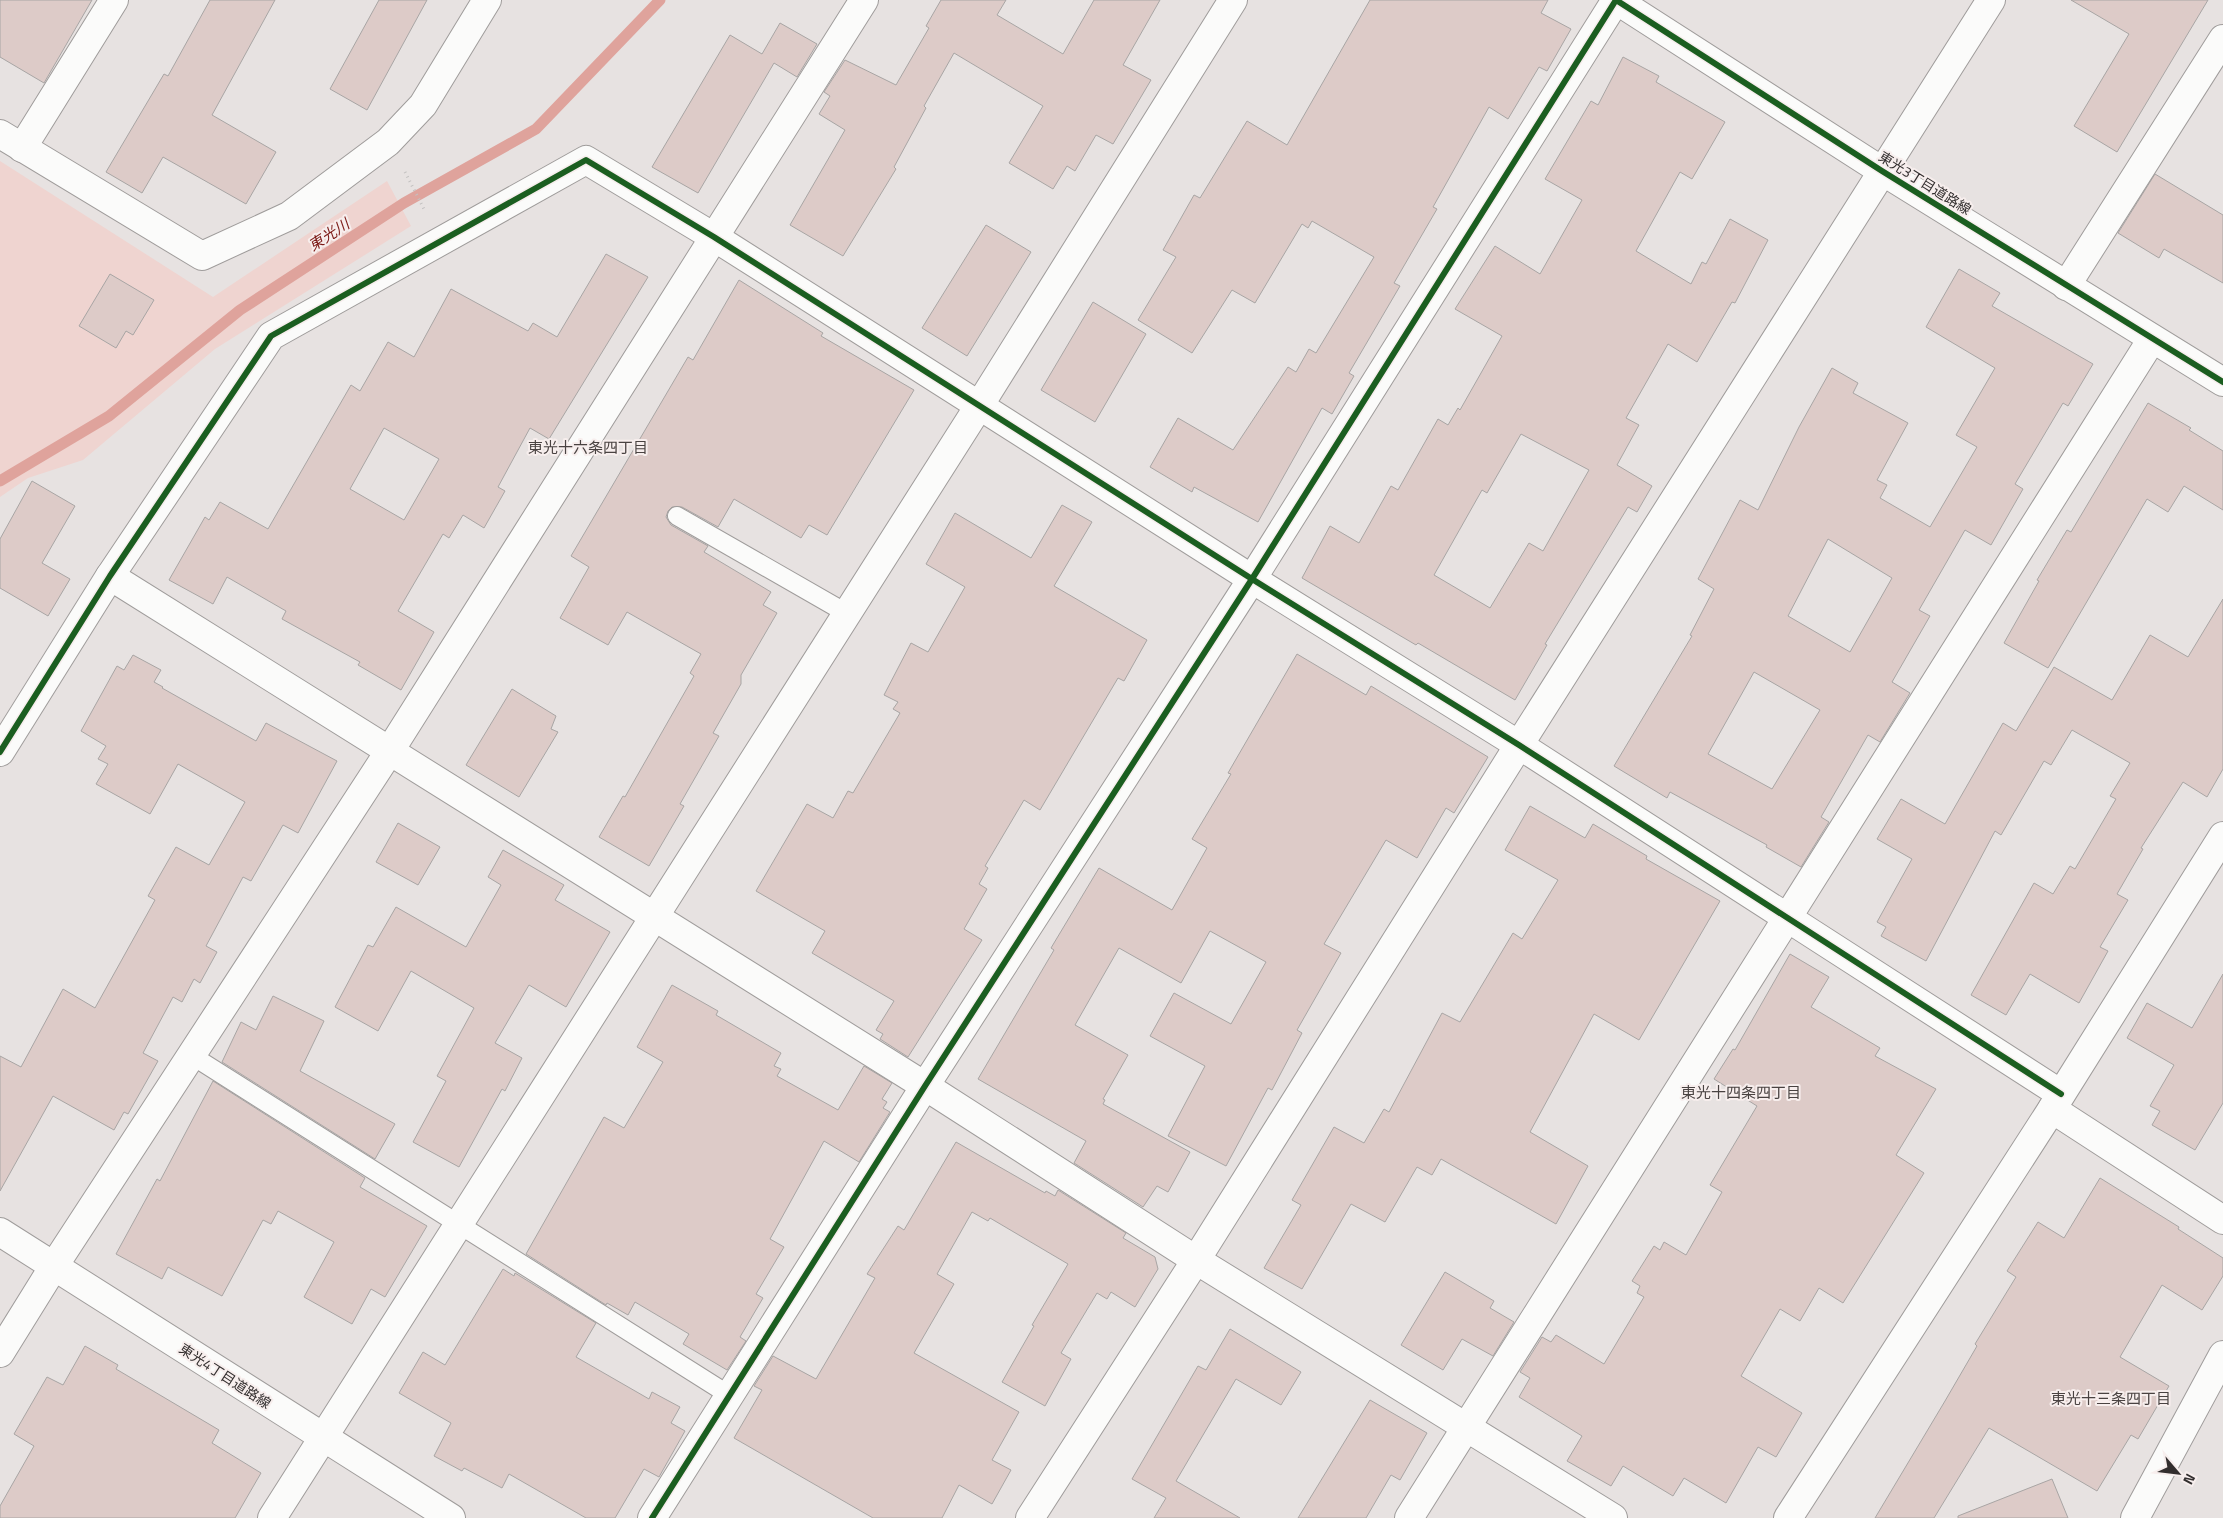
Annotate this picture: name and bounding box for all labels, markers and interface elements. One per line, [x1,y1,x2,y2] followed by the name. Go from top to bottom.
[1875,146,1976,220] street label: 東光3丁目道路線
[304,212,356,256] water label: 東光川
[528,436,648,459] district label: 東光十六条四丁目
[1681,1081,1801,1104] district label: 東光十四条四丁目
[175,1338,275,1413] street label: 東光4丁目道路線
[2051,1387,2171,1410] district label: 東光十三条四丁目
[2153,1448,2203,1498] north arrow
[2178,1470,2201,1489] text: N

